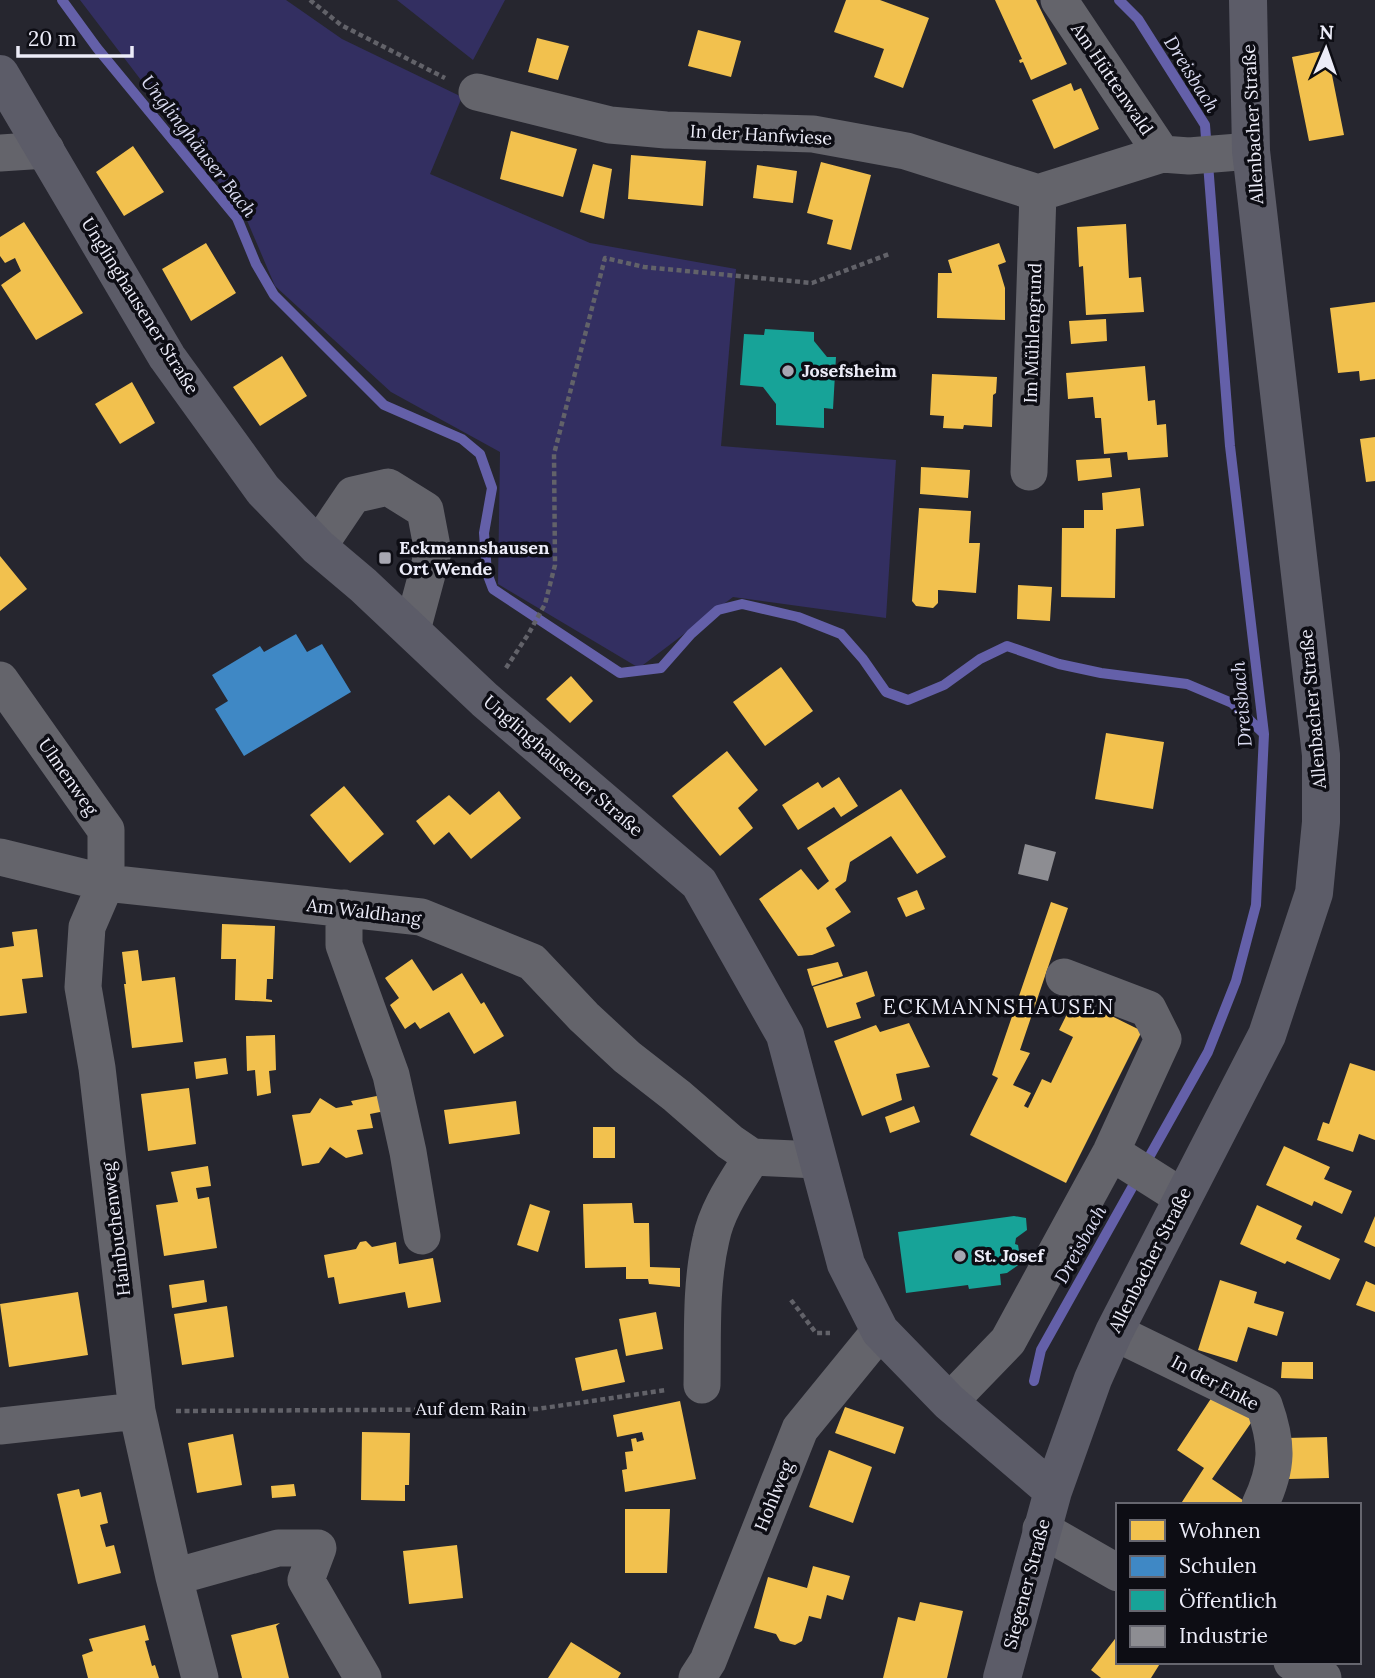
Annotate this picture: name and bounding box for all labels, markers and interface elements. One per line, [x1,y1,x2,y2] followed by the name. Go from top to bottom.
[18,14,131,58] scale bar
[1291,14,1361,84] north arrow
[1066,17,1158,139] street label: Am Hüttenwald
[1319,20,1335,44] text: N
[28,25,77,52] text: 20 m
[1159,31,1225,117] water label: Dreisbach
[1237,43,1268,206] street label: Allenbacher Straße
[136,70,262,222] water label: Unglinghäuser Bach
[689,119,833,150] street label: In der Hanfwiese
[77,213,204,399] street label: Unglinghausener Straße
[1019,262,1046,404] street label: Im Mühlengrund
[802,359,897,382] place label: Josefsheim
[780,363,796,379] marker: Josefsheim
[399,536,550,580] place label: Eckmannshausen Ort Wende
[377,550,393,566] marker: Eckmannshausen Ort Wende
[1294,628,1331,791] street label: Allenbacher Straße
[1225,660,1257,748] water label: Dreisbach
[479,690,648,841] street label: Unglinghausener Straße
[34,734,104,821] street label: Ulmenweg
[304,893,424,930] street label: Am Waldhang
[883,993,1115,1020] district label: ECKMANNSHAUSEN
[96,1160,135,1297] street label: Hainbuchenweg
[1102,1183,1196,1337] street label: Allenbacher Straße
[1049,1201,1111,1287] water label: Dreisbach
[974,1244,1045,1267] place label: St. Josef
[952,1248,968,1264] marker: St. Josef
[1167,1350,1263,1415] street label: In der Enke
[415,1397,526,1420] street label: Auf dem Rain
[749,1456,798,1534] street label: Hohlweg
[1116,1503,1361,1664] legend
[998,1516,1055,1651] street label: Siegener Straße
[1179,1517,1261,1544] text: Wohnen
[1179,1552,1257,1579] text: Schulen
[1179,1587,1277,1614] text: Öffentlich
[1179,1622,1268,1649] text: Industrie

